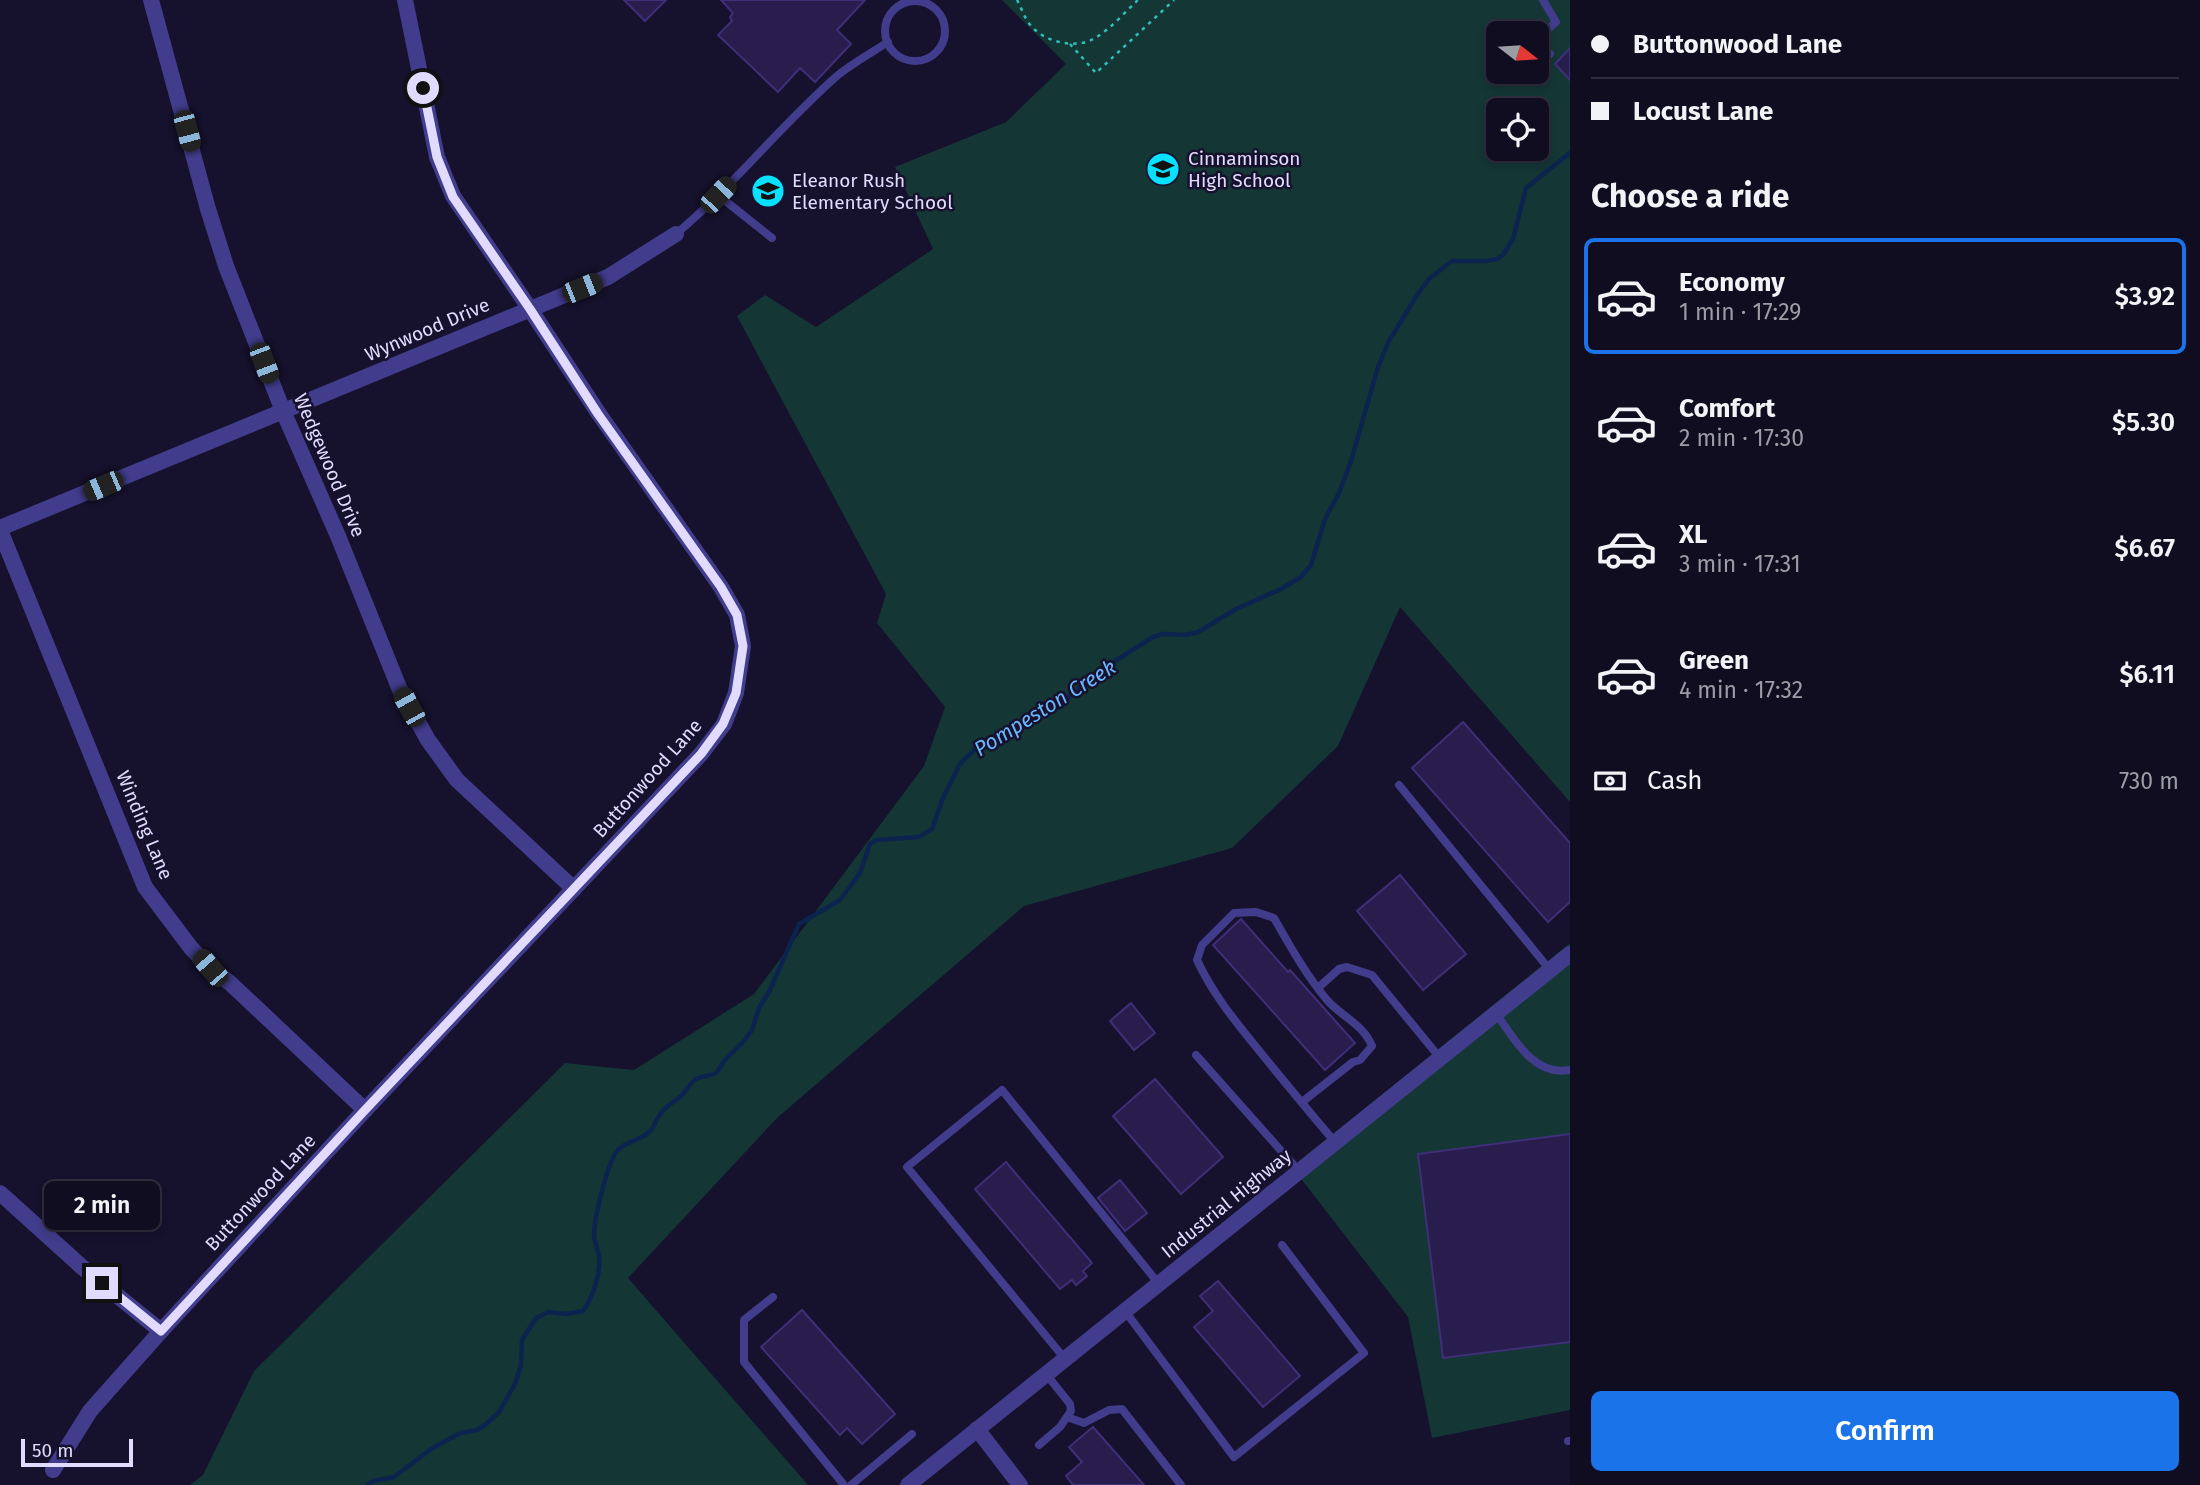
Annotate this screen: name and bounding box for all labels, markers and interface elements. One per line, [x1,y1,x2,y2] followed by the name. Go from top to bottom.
[1486,21,1549,84] north arrow
[1486,21,1549,161] map controls
[1633,29,1842,60] text: Buttonwood Lane
[407,72,439,104] route start
[1633,96,1773,127] text: Locust Lane
[1486,98,1549,161] button: locate
[172,108,203,154] car
[1188,147,1300,192] place label: Cinnaminson High School
[1144,150,1182,188] school or university icon: Cinnaminson High School
[792,169,953,214] place label: Eleanor Rush Elementary School
[696,172,741,218] car
[749,172,787,210] school or university icon: Eleanor Rush Elementary School
[1591,177,1789,215] text: Choose a ride
[1595,265,1658,328] icon: car
[1679,267,1785,298] text: Economy
[559,270,606,306] car
[2115,281,2175,312] text: $3.92
[362,293,493,366] street label: Wynwood Drive
[1679,298,1801,326] text: 1 min · 17:29
[247,340,282,386] car
[289,390,370,541] street label: Wedgewood Drive
[1595,391,1658,454] icon: car
[1679,393,1775,424] text: Comfort
[2112,407,2175,438] text: $5.30
[1679,424,1804,452] text: 2 min · 17:30
[80,468,127,504] car
[1595,517,1658,580] icon: car
[1679,519,1707,550] text: XL
[2115,533,2175,564] text: $6.67
[1679,550,1801,578] text: 3 min · 17:31
[1595,643,1658,706] icon: car
[1679,645,1749,676] text: Green
[969,654,1121,762] water label: Pompeston Creek
[2119,659,2175,690] text: $6.11
[1679,676,1803,704] text: 4 min · 17:32
[390,684,429,730] car
[588,714,707,842] street label: Buttonwood Lane
[1591,762,1629,800] icon: cash
[1647,765,1703,796] text: Cash
[111,767,178,883] street label: Winding Lane
[2119,767,2179,795] text: 730 m
[189,945,232,991] car
[200,1129,320,1256] street label: Buttonwood Lane
[1157,1144,1296,1263] street label: Industrial Highway
[44,1182,160,1230] callout: 2 min
[74,1191,130,1219] text: 2 min
[86,1267,118,1299] route end
[1591,1391,2179,1471] button: Confirm
[21,1436,133,1468] scale bar
[32,1439,73,1462] text: 50 m

